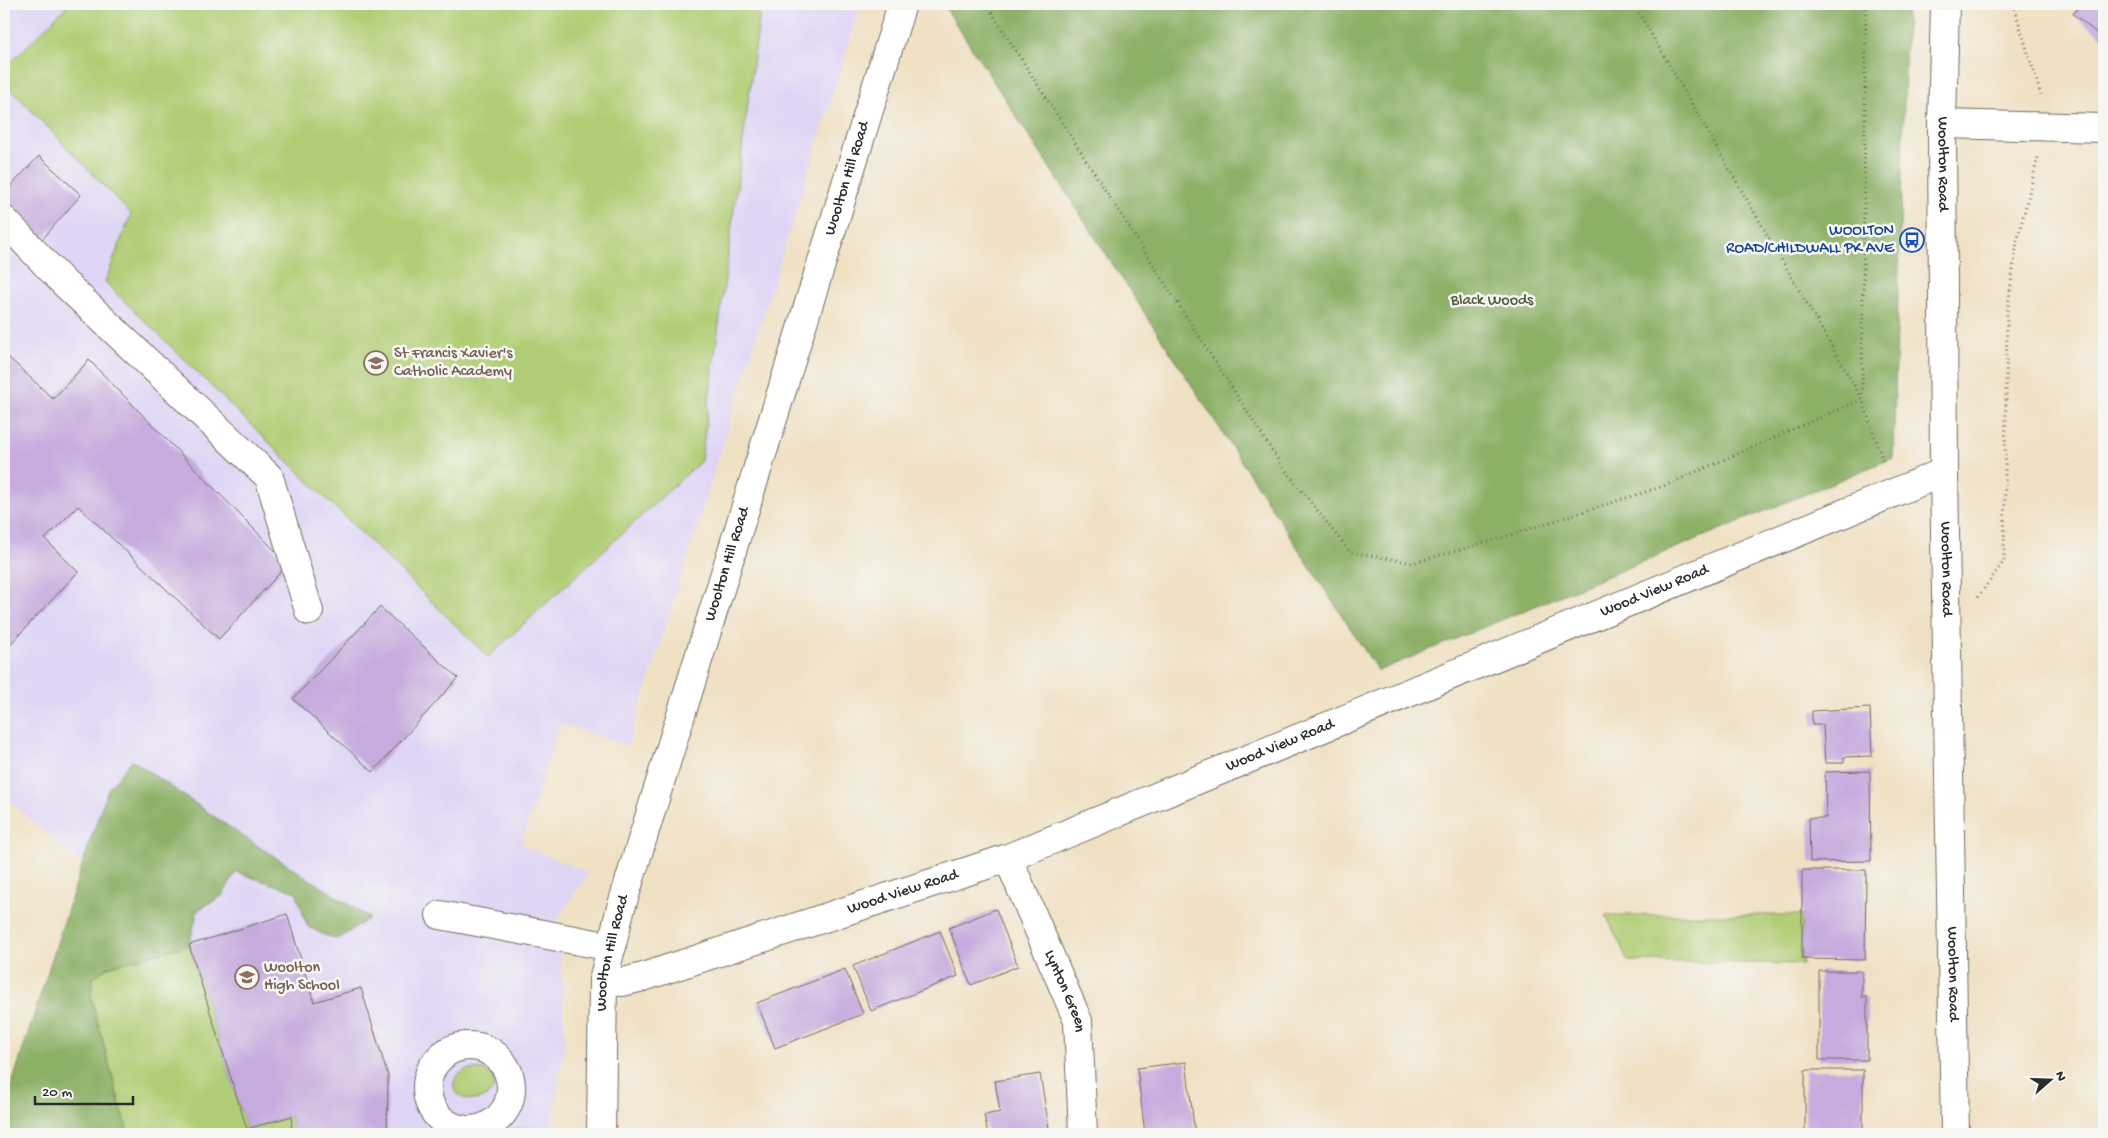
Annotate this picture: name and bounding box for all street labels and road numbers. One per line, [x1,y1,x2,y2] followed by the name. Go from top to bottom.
[1932,116,1952,213] street label: Woolton Road
[821,118,875,238] street label: Woolton Hill Road
[701,503,755,624] street label: Woolton Hill Road
[1935,521,1956,618] street label: Woolton Road
[1598,560,1713,622] street label: Wood View Road
[1223,714,1339,776] street label: Wood View Road
[845,865,962,919] street label: Wood View Road
[593,891,634,1011] street label: Woolton Hill Road
[1942,926,1963,1023] street label: Woolton Road
[1039,947,1088,1033] street label: Lynton Green

